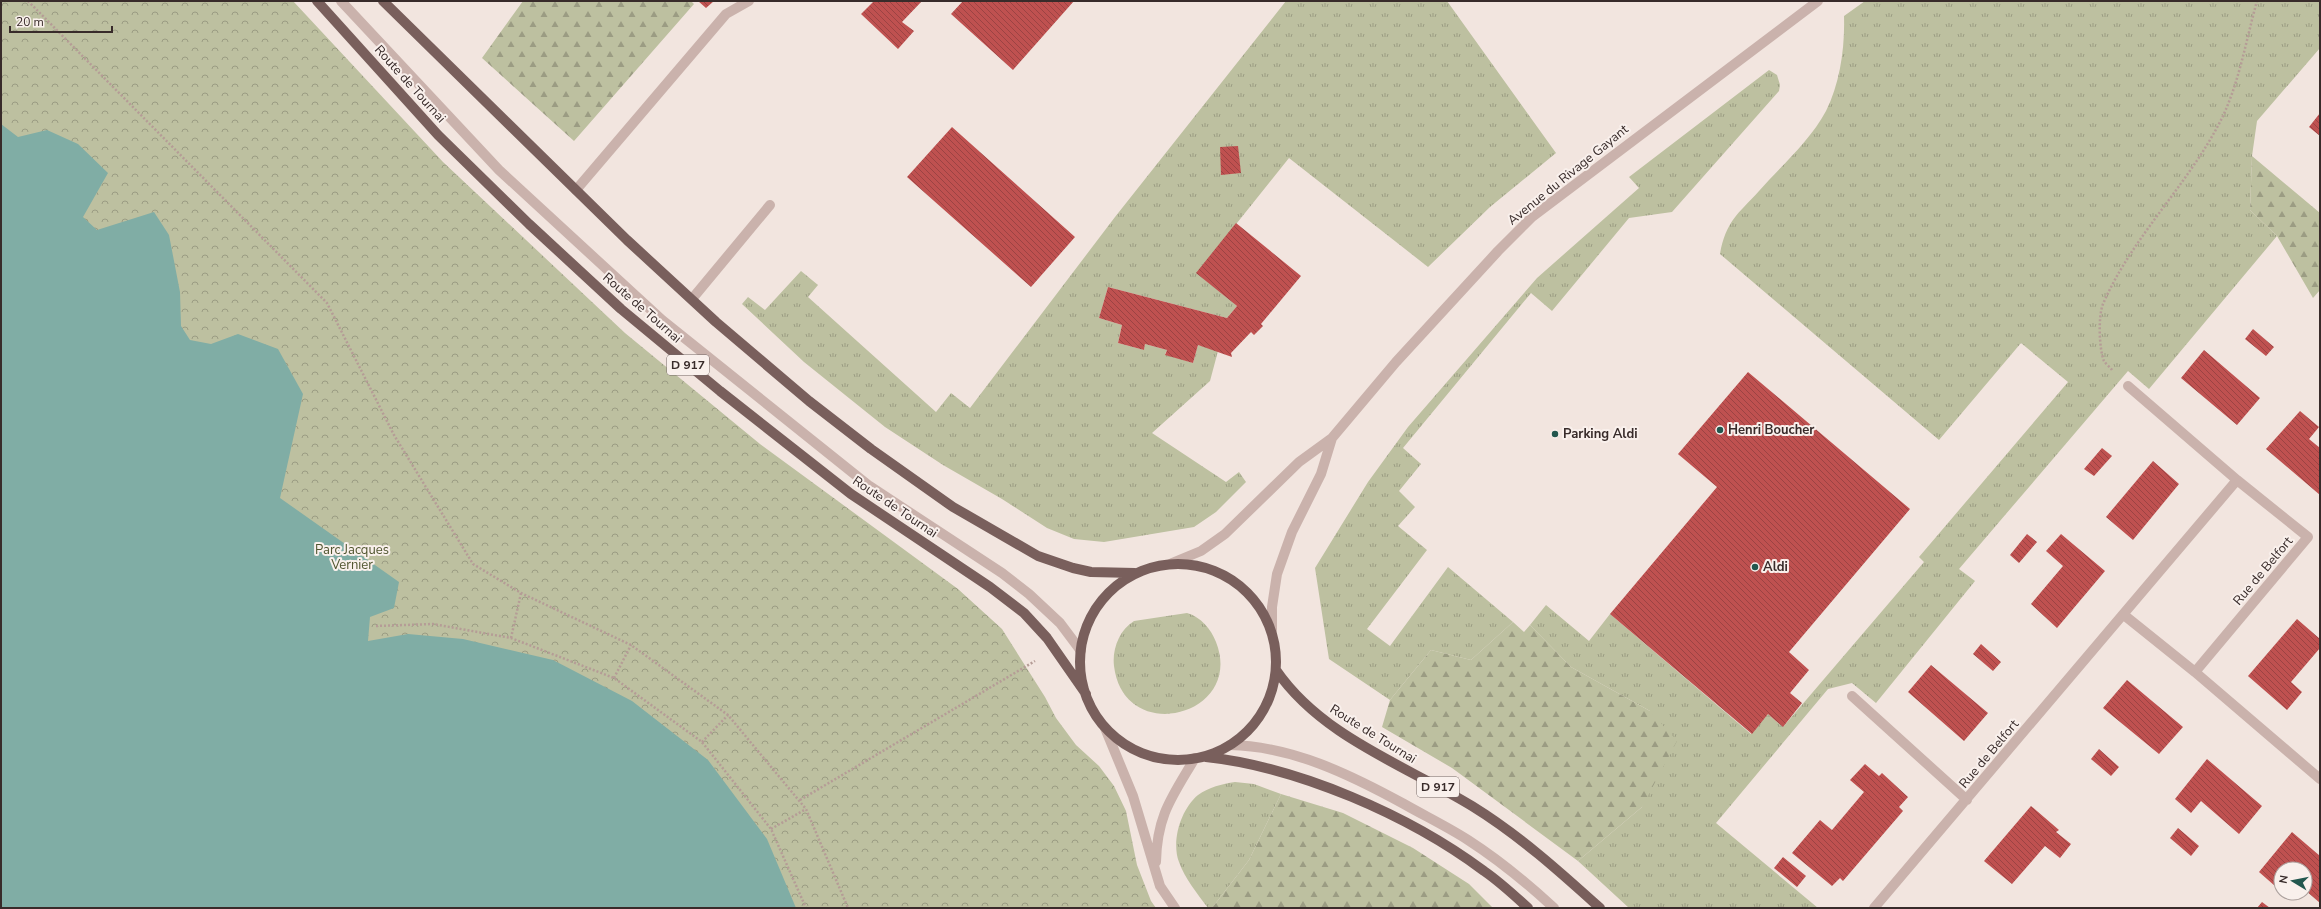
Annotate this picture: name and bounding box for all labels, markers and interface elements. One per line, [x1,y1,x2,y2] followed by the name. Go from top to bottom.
[10,8,112,34] scale bar
[16,14,44,30] text: 20 m
[370,41,450,127] street label: Route de Tournai
[1504,120,1632,229] street label: Avenue du Rivage Gayant
[599,269,685,347] street label: Route de Tournai
[667,355,709,375] road number: D 917
[1728,421,1815,439] place label: Henri Boucher
[1563,425,1638,443] place label: Parking Aldi
[1715,425,1725,435] marker: Henri Boucher
[1550,429,1560,439] marker: Parking Aldi
[849,472,941,542] street label: Route de Tournai
[2229,533,2297,609] street label: Rue de Belfort
[315,541,389,574] park label: Parc Jacques Vernier
[1763,558,1788,576] place label: Aldi
[1750,562,1760,572] marker: Aldi
[1326,700,1420,768] street label: Route de Tournai
[1955,716,2023,792] street label: Rue de Belfort
[1417,777,1459,797] road number: D 917
[2273,861,2313,901] north arrow
[2276,874,2292,885] text: N

